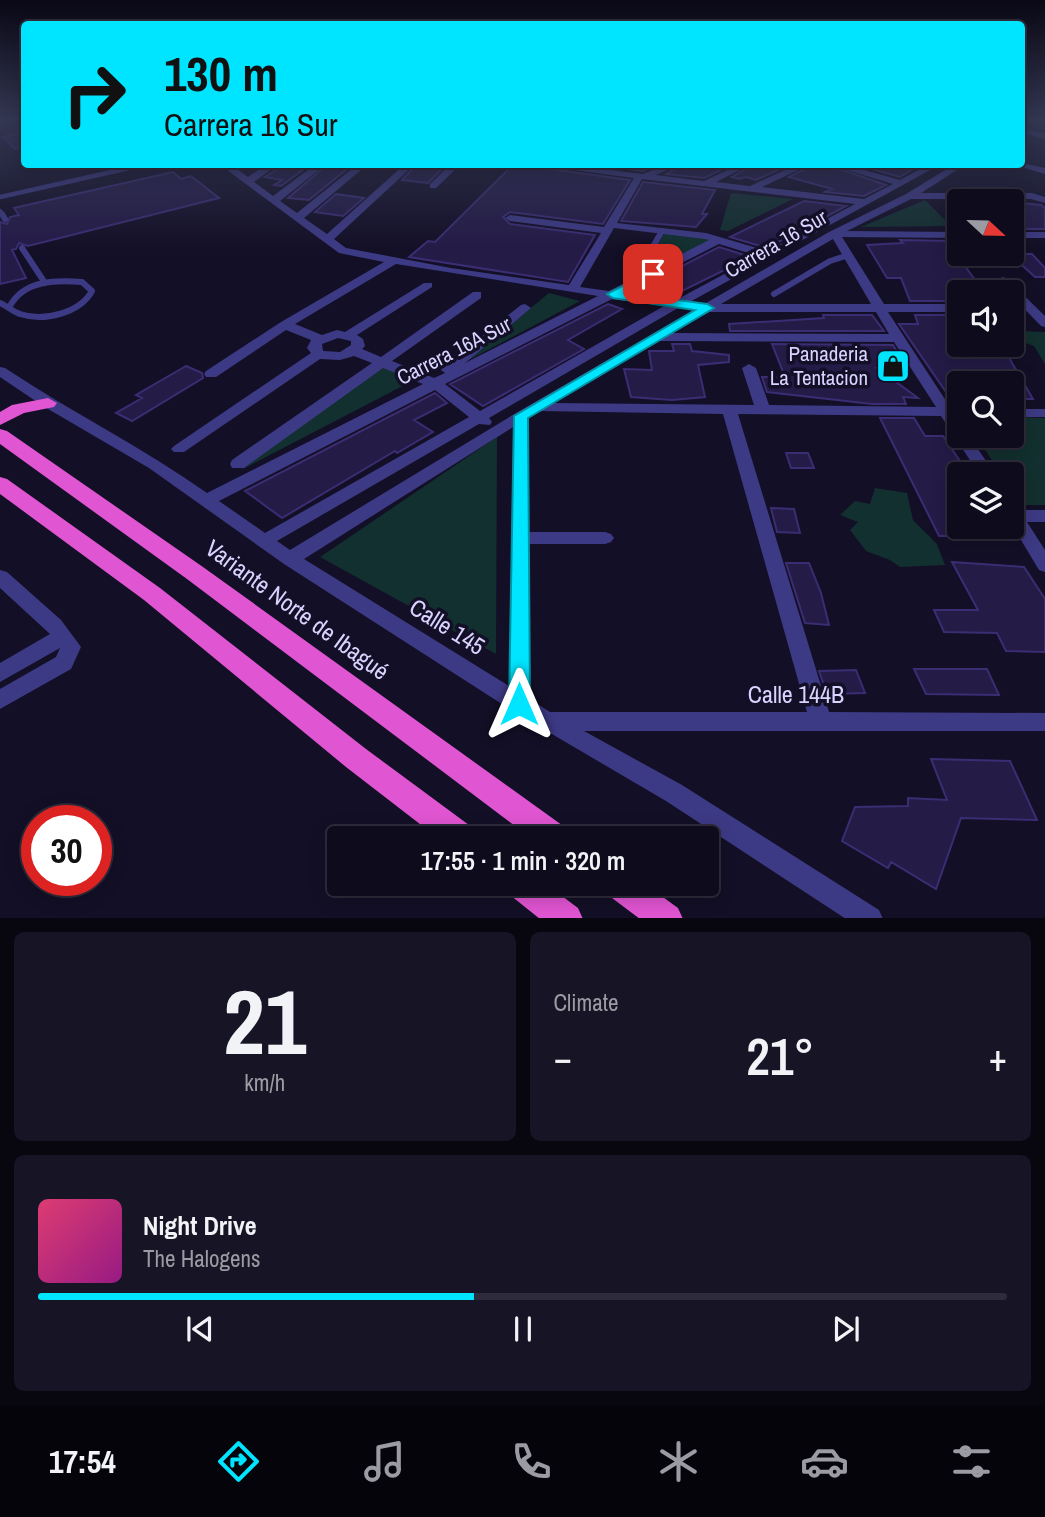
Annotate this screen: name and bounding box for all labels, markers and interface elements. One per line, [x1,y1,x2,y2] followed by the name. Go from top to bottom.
[164,40,278,106] text: 130 m
[49,49,140,140] icon: right
[164,103,338,146] text: Carrera 16 Sur
[947,189,1024,266] north arrow
[947,189,1024,539] map controls
[719,202,833,285] street label: Carrera 16 Sur
[623,244,683,304] pin
[634,255,672,293] icon: arrive
[947,280,1024,357] button: sound
[392,309,516,392] street label: Carrera 16A Sur
[770,339,868,392] place label: Panaderia La Tentacion
[874,347,912,385] shop icon: Panaderia La Tentacion
[947,371,1024,448] button: search
[947,462,1024,539] button: layers
[199,532,396,687] street label: Variante Norte de Ibagué
[404,591,491,662] street label: Calle 145
[482,667,556,741] position arrow
[748,678,844,710] street label: Calle 144B
[21,805,112,896] speed limit sign: 30
[421,843,625,878] text: 17:55 · 1 min · 320 m
[223,960,306,1082] text: 21
[554,987,618,1018] text: Climate
[746,1021,814,1091] text: 21°
[554,1032,572,1083] text: −
[989,1032,1007,1083] text: +
[244,1067,285,1098] text: km/h
[143,1208,257,1243] text: Night Drive
[143,1243,260,1274] text: The Halogens
[181,1310,219,1348] icon: previous
[504,1310,542,1348] icon: pause
[827,1310,865,1348] icon: next
[214,1437,263,1486] icon: directions
[360,1437,409,1486] icon: music
[507,1437,556,1486] icon: phone
[654,1437,703,1486] icon: climate
[800,1437,849,1486] icon: car
[947,1437,996,1486] icon: filters
[49,1440,116,1483] text: 17:54

